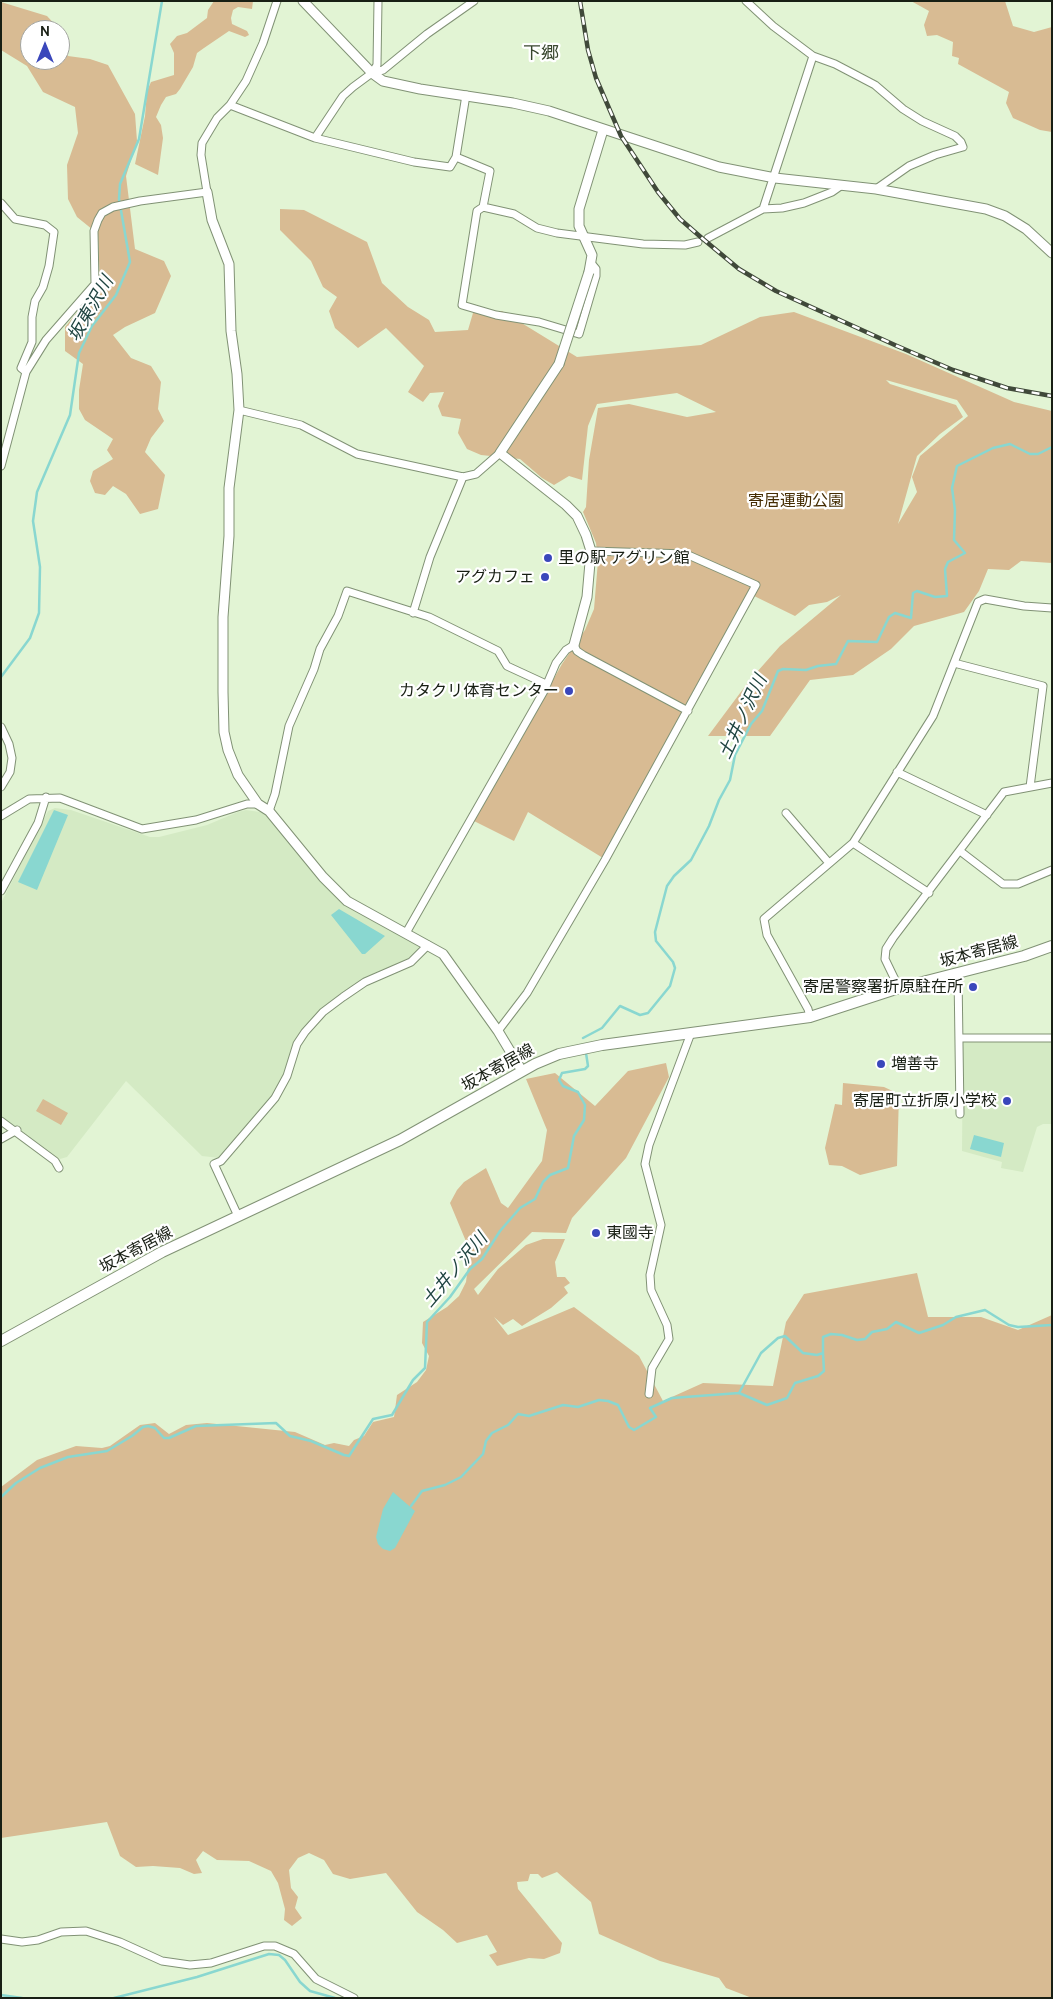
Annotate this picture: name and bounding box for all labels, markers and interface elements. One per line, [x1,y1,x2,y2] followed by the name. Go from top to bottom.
[20,20,70,70] north arrow
[40,22,50,40] text: N
[523,43,559,65] district label: 下郷
[64,272,118,346] water label: 坂東沢川
[748,491,844,511] park label: 寄居運動公園
[558,548,690,568] place label: 里の駅 アグリン館
[542,552,554,564] marker: 里の駅 アグリン館
[455,567,535,587] place label: アグカフェ
[539,571,551,583] marker: アグカフェ
[714,672,772,762] water label: 土井ノ沢川
[399,681,559,701] place label: カタクリ体育センター
[563,685,575,697] marker: カタクリ体育センター
[938,932,1020,972] street label: 坂本寄居線
[803,977,963,997] place label: 寄居警察署折原駐在所
[967,981,979,993] marker: 寄居警察署折原駐在所
[458,1040,538,1096] street label: 坂本寄居線
[891,1054,939,1074] place label: 増善寺
[875,1058,887,1070] marker: 増善寺
[853,1091,997,1111] place label: 寄居町立折原小学校
[1001,1095,1013,1107] marker: 寄居町立折原小学校
[96,1223,176,1277] street label: 坂本寄居線
[606,1223,654,1243] place label: 東國寺
[590,1227,602,1239] marker: 東國寺
[418,1229,492,1311] water label: 土井ノ沢川

